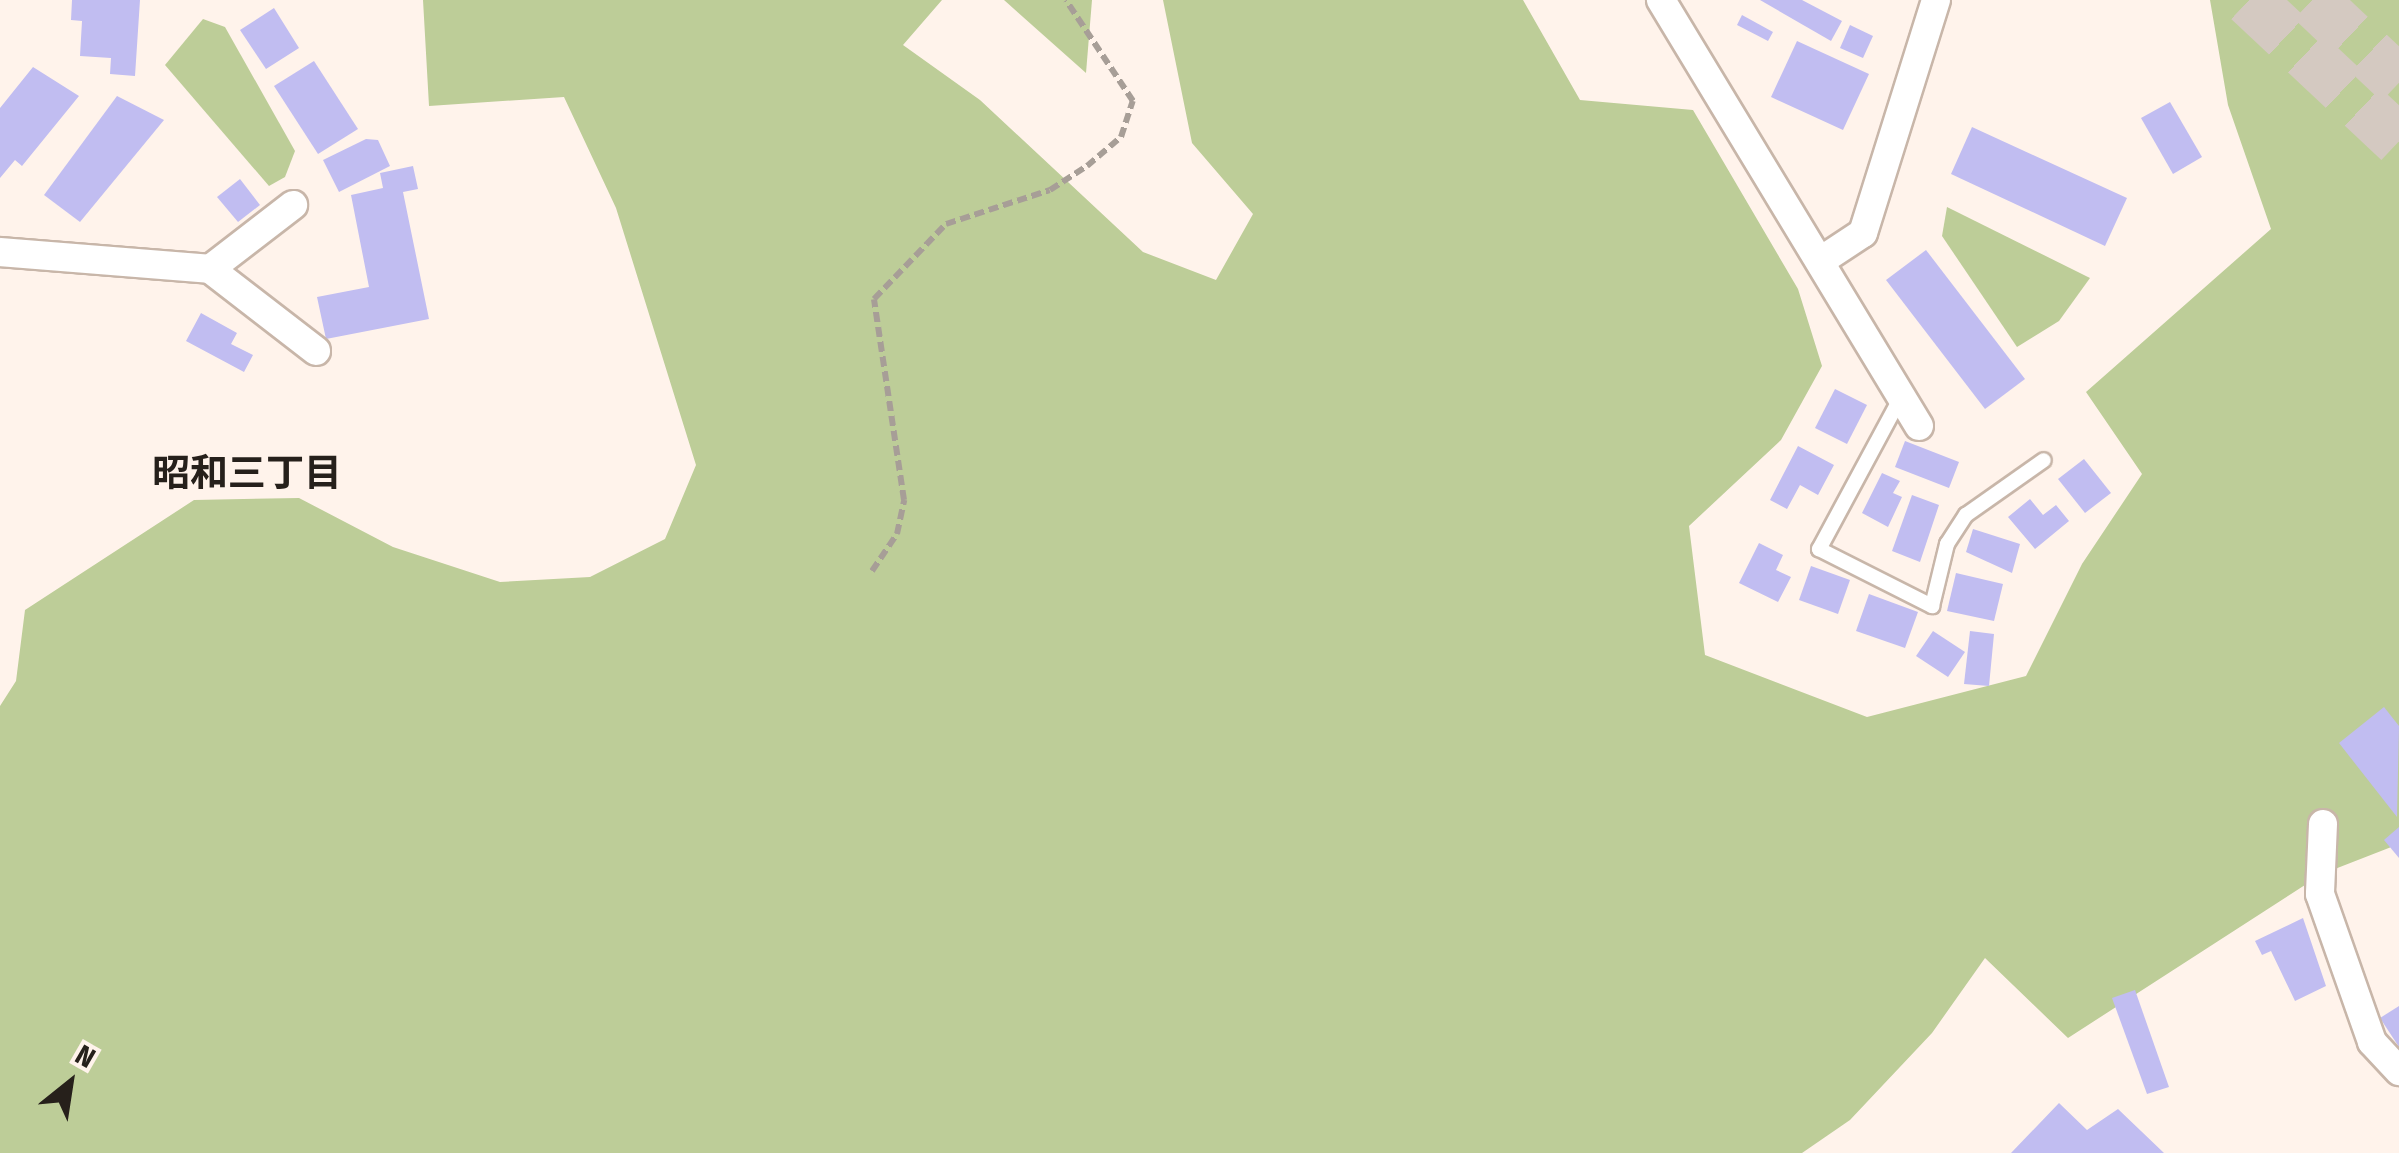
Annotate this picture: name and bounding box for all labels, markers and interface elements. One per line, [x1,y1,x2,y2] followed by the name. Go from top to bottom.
[152,451,342,497] district label: 昭和三丁目
[20,1033,120,1133] north arrow
[70,1038,101,1075] text: N

